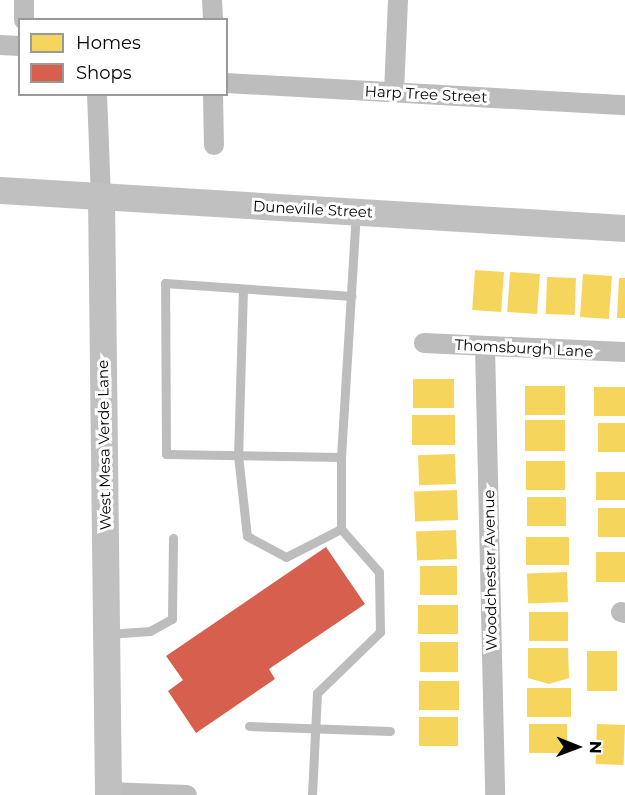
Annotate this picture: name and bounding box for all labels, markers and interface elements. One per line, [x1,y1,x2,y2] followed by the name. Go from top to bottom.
[18,18,228,96] legend
[76,32,141,54] text: Homes
[76,62,132,84] text: Shops
[364,82,488,106] street label: Harp Tree Street
[253,197,373,221] street label: Duneville Street
[454,335,594,361] street label: Thomsburgh Lane
[94,360,114,530] street label: West Mesa Verde Lane
[480,489,500,651] street label: Woodchester Avenue
[547,717,607,777] north arrow
[586,741,605,754] text: N

